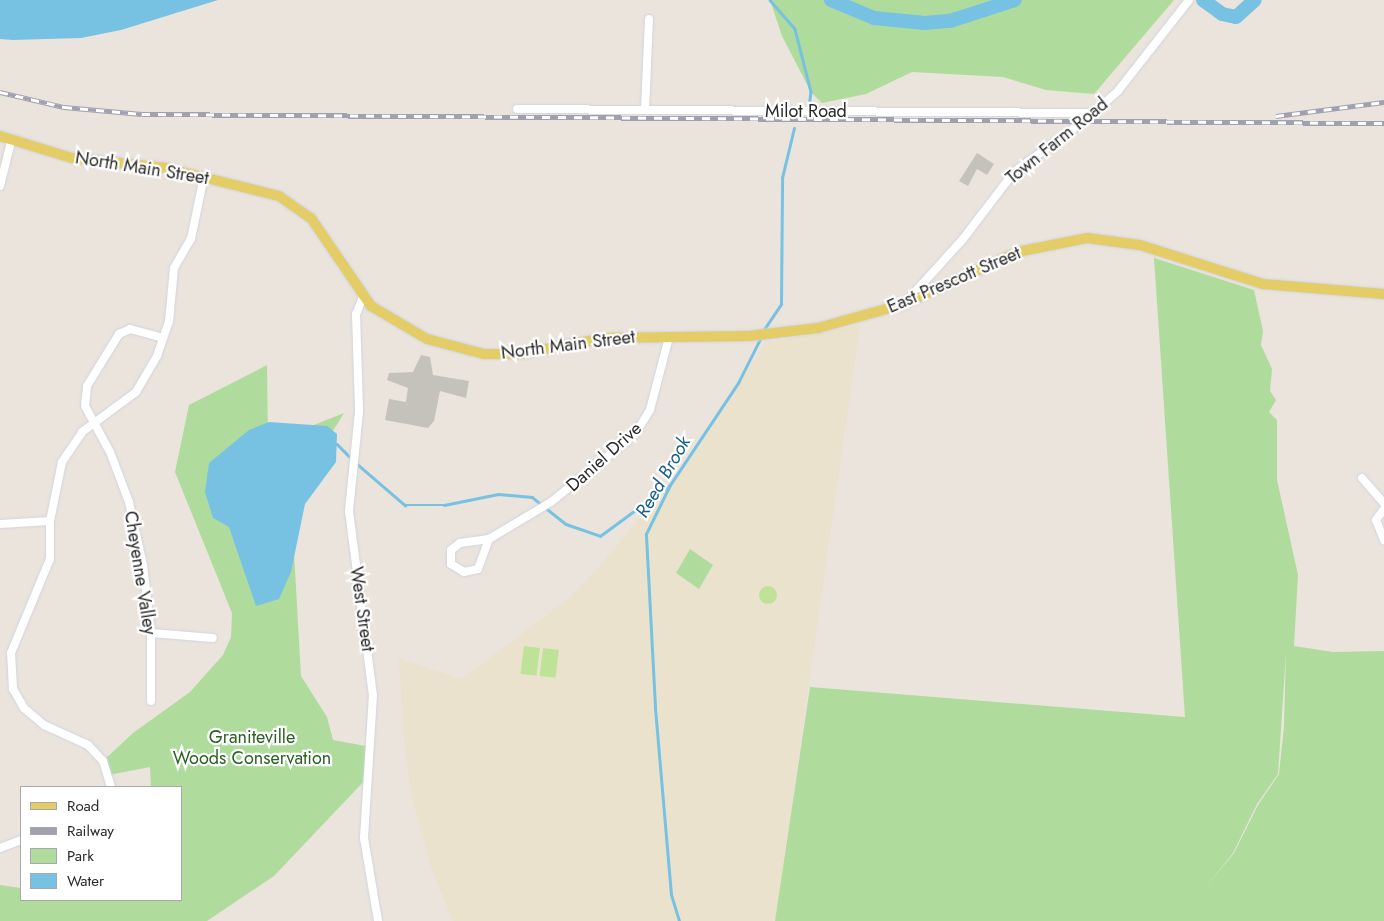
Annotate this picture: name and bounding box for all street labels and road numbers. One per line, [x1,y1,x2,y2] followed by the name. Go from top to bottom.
[1002,93,1112,189] street label: Town Farm Road
[765,100,847,122] street label: Milot Road
[74,147,210,189] street label: North Main Street
[884,242,1024,318] street label: East Prescott Street
[500,326,636,364] street label: North Main Street
[562,418,646,496] street label: Daniel Drive
[120,509,160,637] street label: Cheyenne Valley
[345,565,379,653] street label: West Street

